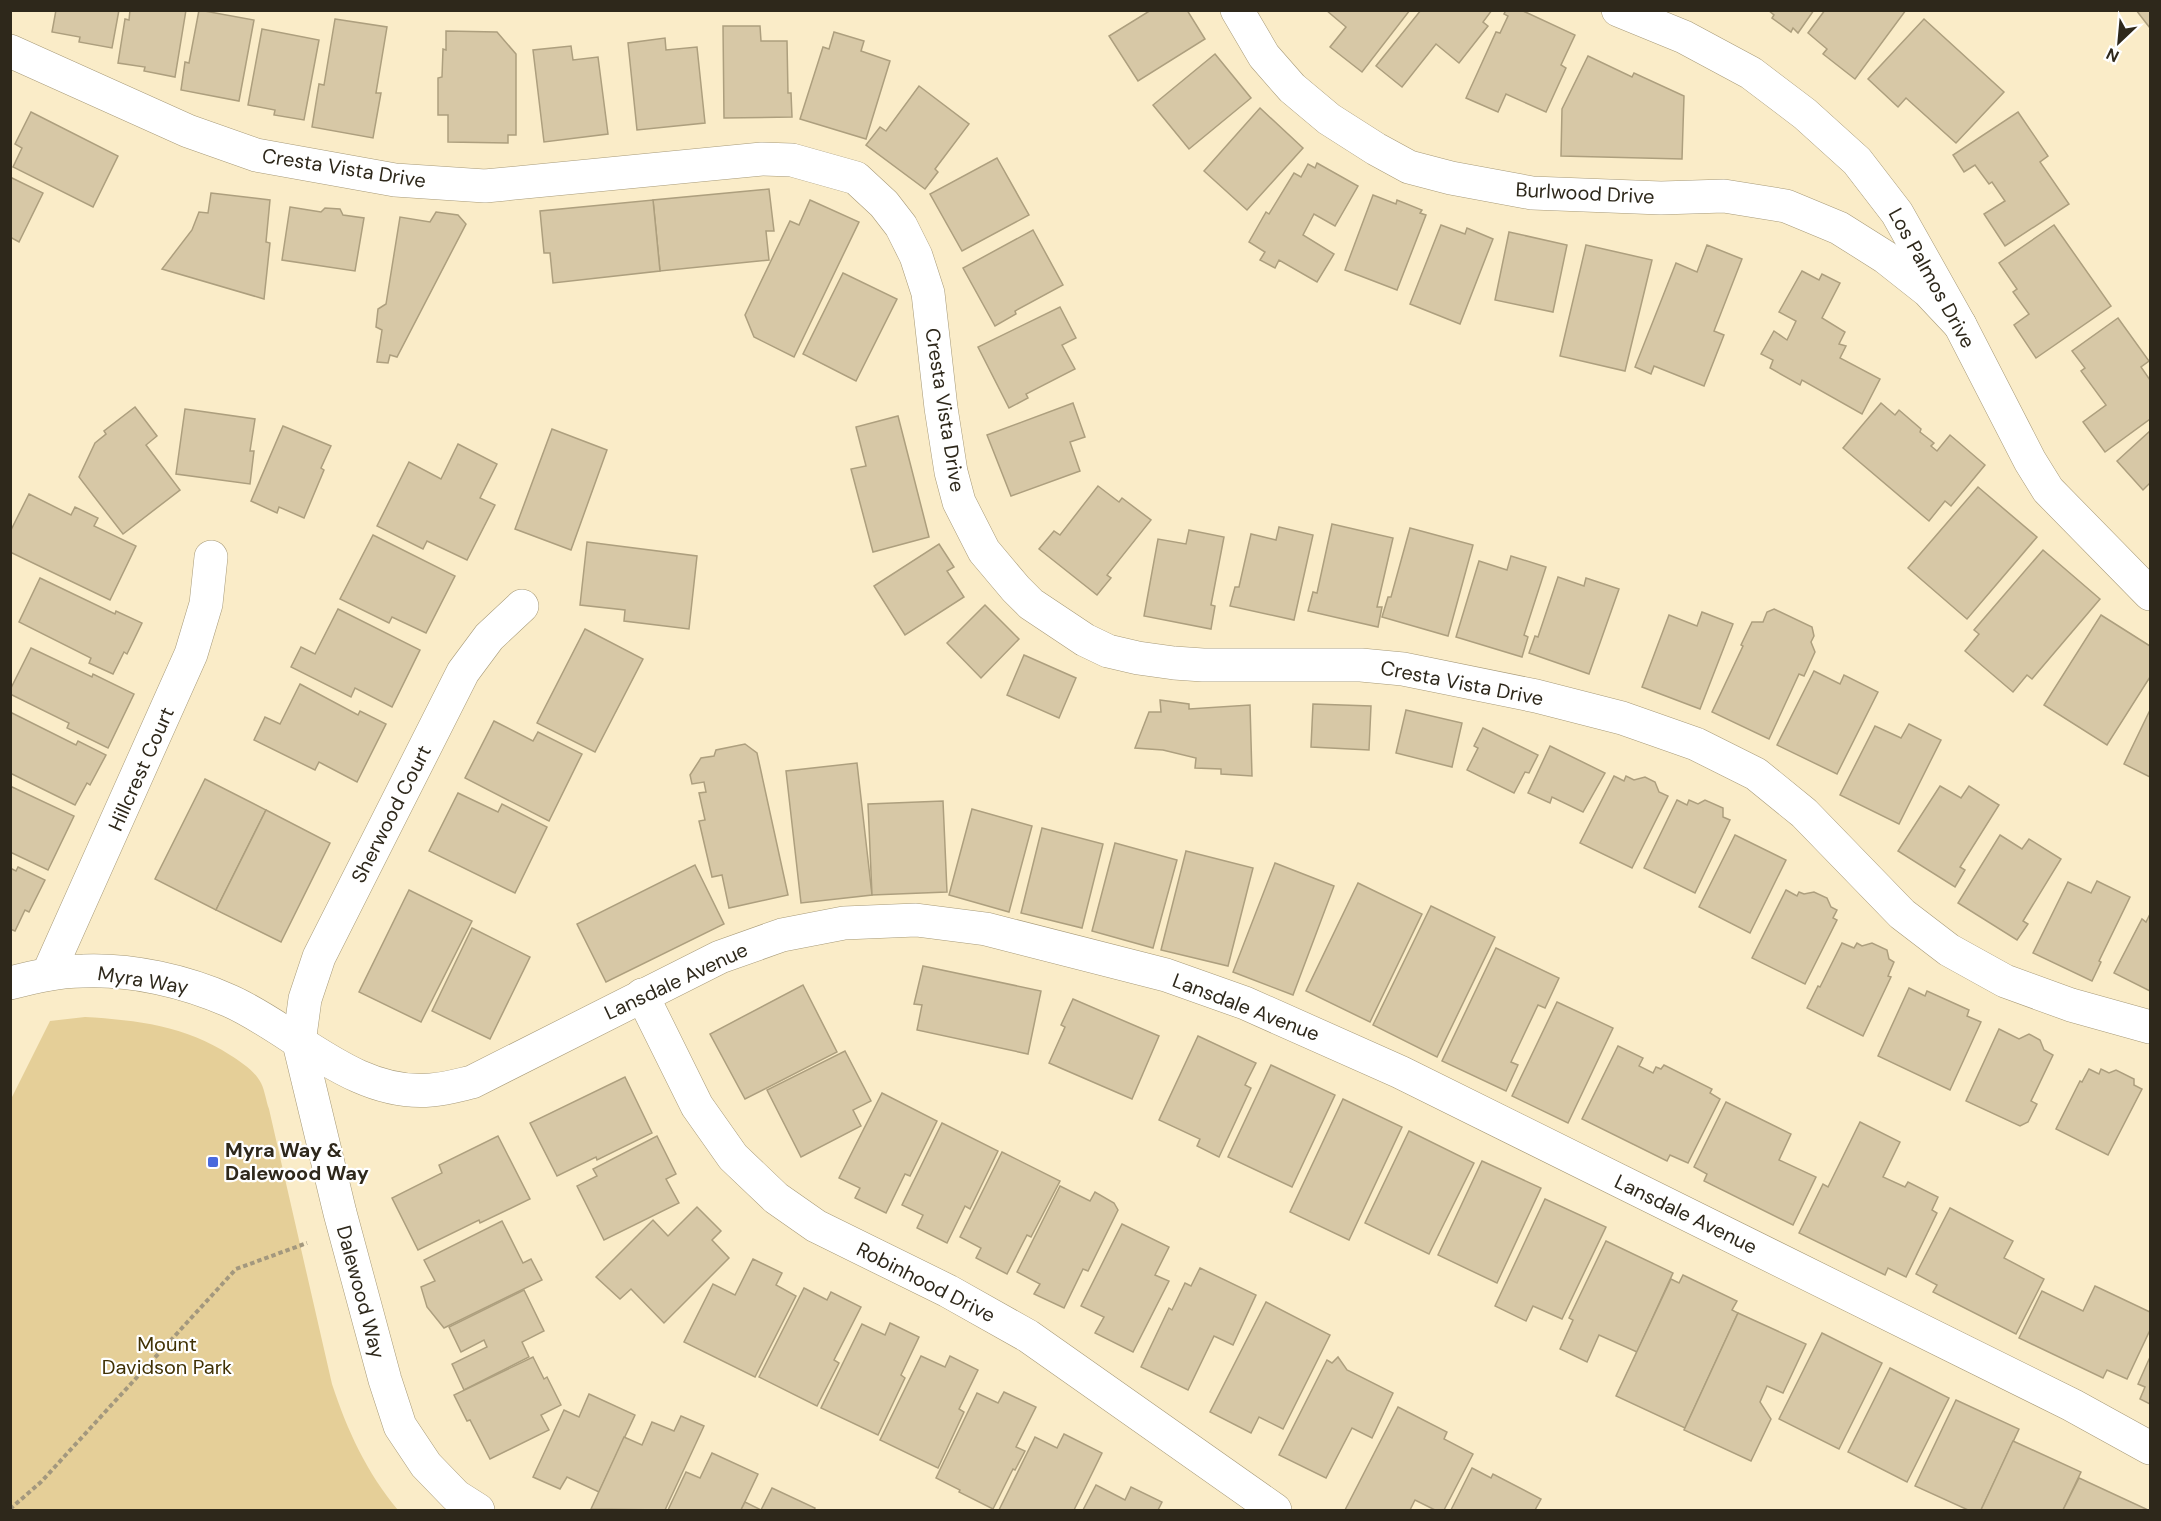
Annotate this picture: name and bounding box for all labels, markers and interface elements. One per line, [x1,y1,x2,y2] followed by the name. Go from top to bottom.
[2089,12,2149,72] north arrow
[2103,43,2122,67] text: N
[260,142,428,194] street label: Cresta Vista Drive
[1515,176,1655,210] street label: Burlwood Drive
[1883,203,1981,353] street label: Los Palmos Drive
[919,326,971,494] street label: Cresta Vista Drive
[1378,654,1546,712] street label: Cresta Vista Drive
[102,703,180,835] street label: Hillcrest Court
[345,741,437,887] street label: Sherwood Court
[600,936,752,1026] street label: Lansdale Avenue
[96,960,190,1000] street label: Myra Way
[1169,967,1323,1047] street label: Lansdale Avenue
[225,1137,369,1186] place label: Myra Way & Dalewood Way
[206,1155,220,1169] marker: Myra Way & Dalewood Way
[1610,1168,1762,1260] street label: Lansdale Avenue
[331,1223,391,1361] street label: Dalewood Way
[852,1236,1000,1328] street label: Robinhood Drive
[102,1331,232,1380] park label: Mount Davidson Park

